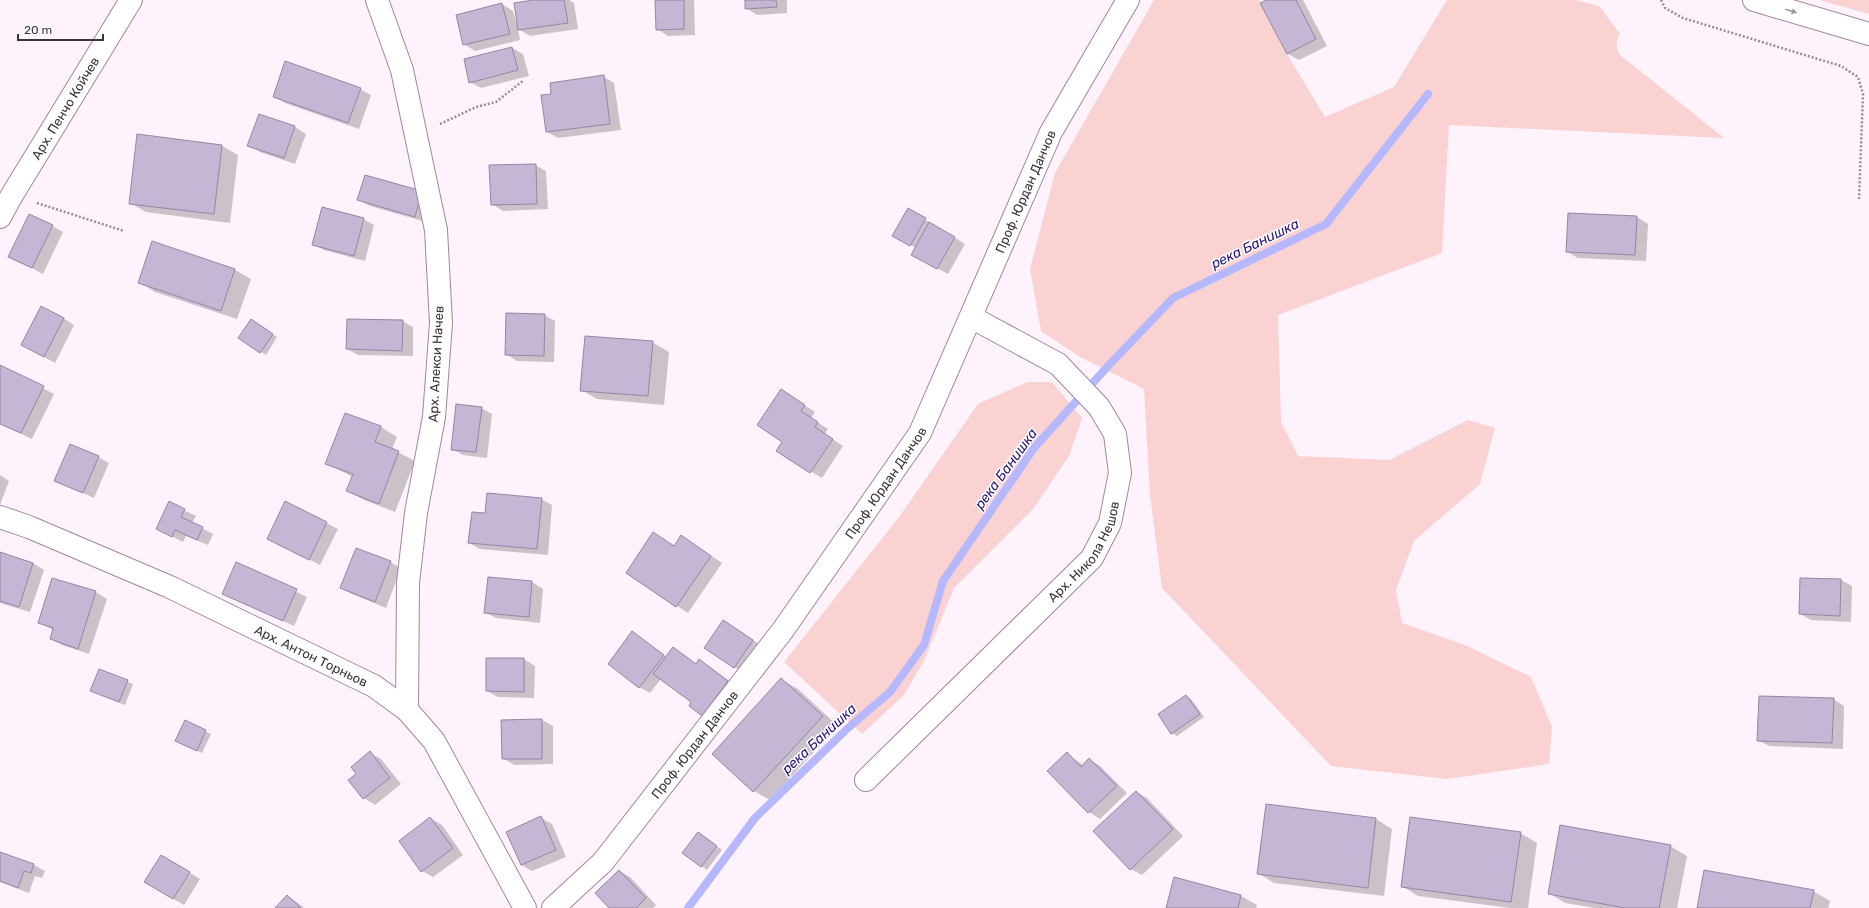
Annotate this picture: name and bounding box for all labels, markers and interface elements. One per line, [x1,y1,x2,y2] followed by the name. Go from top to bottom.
[1786,8,1798,14] one-way arrow
[18,16,103,42] scale bar
[24,23,52,37] text: 20 m
[28,54,102,162] street label: Арх. Пенчо Койчев
[992,128,1058,255] street label: Проф. Юрдан Данчов
[1208,215,1302,273] water label: река Банишка
[425,305,447,423] street label: Арх. Алекси Начев
[841,425,929,541] street label: Проф. Юрдан Данчов
[971,425,1041,513] water label: река Банишка
[1045,500,1122,605] street label: Арх. Никола Нешов
[252,622,370,689] street label: Арх. Антон Торньов
[648,687,741,801] street label: Проф. Юрдан Данчов
[778,700,860,778] water label: река Банишка

